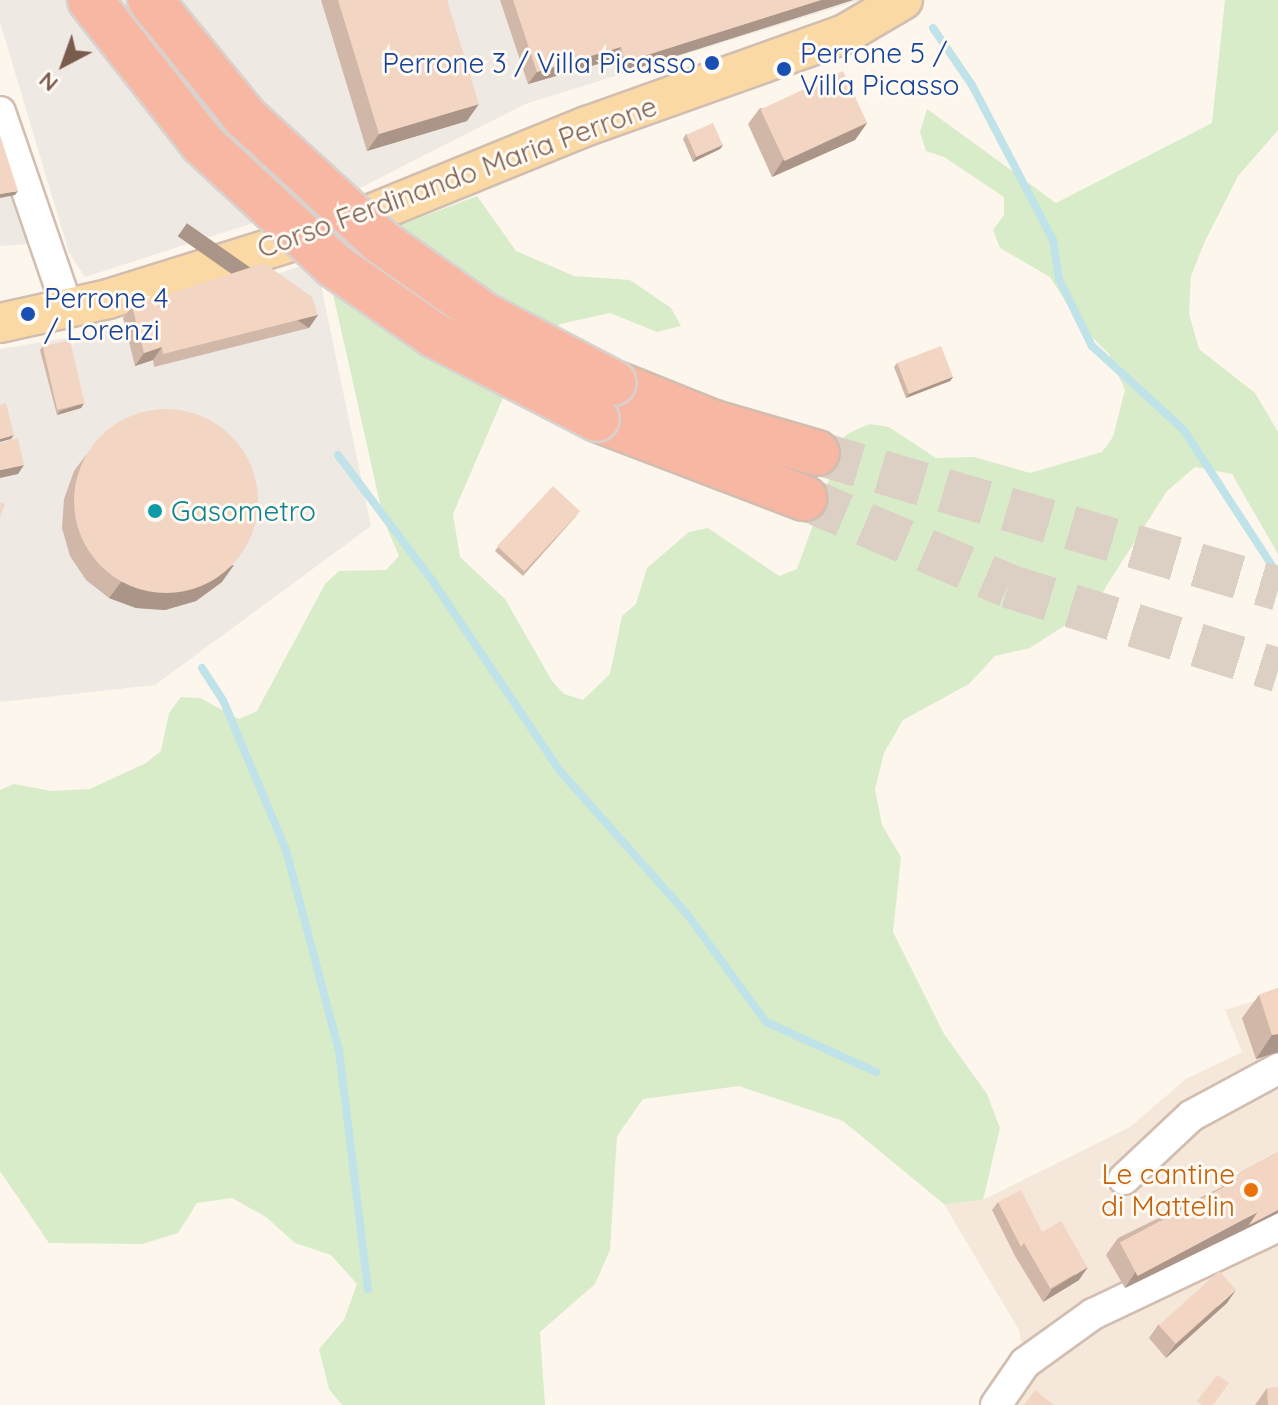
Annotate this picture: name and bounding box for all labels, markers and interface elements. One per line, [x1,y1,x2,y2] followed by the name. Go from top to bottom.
[24,24,104,104] north arrow
[800,36,959,102] place label: Perrone 5 / Villa Picasso
[382,46,696,80] place label: Perrone 3 / Villa Picasso
[703,54,721,72] marker: Perrone 3 / Villa Picasso
[775,60,793,78] marker: Perrone 5 / Villa Picasso
[33,66,64,98] text: N
[253,89,661,265] street label: Corso Ferdinando Maria Perrone
[44,281,168,347] place label: Perrone 4 / Lorenzi
[19,305,37,323] marker: Perrone 4 / Lorenzi
[171,494,316,528] place label: Gasometro
[146,502,164,520] marker: Gasometro
[1101,1157,1235,1223] place label: Le cantine di Mattelin
[1242,1181,1260,1199] marker: Le cantine di Mattelin

